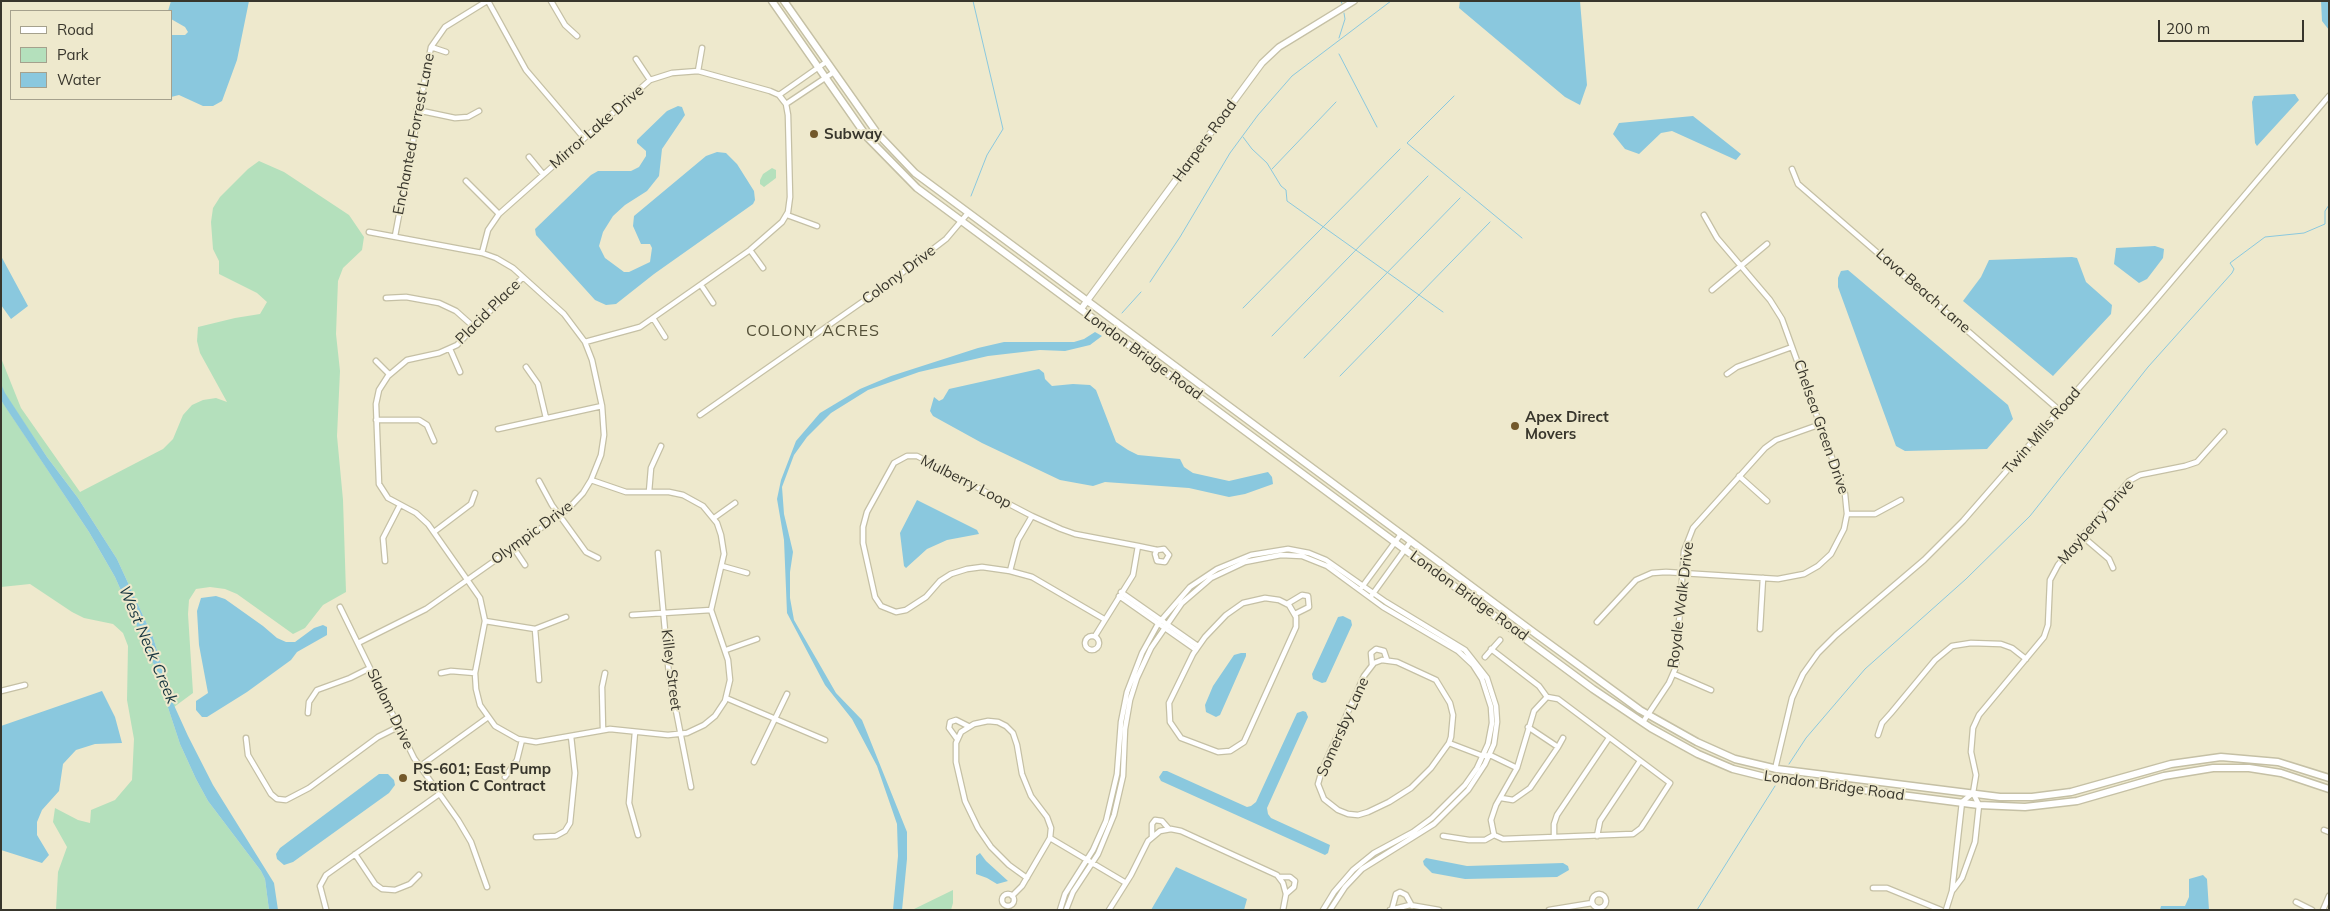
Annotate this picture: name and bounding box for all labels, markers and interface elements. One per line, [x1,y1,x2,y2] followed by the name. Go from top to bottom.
[10,10,172,100] legend
[2160,10,2306,42] scale bar
[2166,19,2210,38] text: 200 m
[57,20,94,39] text: Road
[57,45,89,64] text: Park
[390,52,438,216] street label: Enchanted Forrest Lane
[57,70,101,89] text: Water
[547,81,647,173] street label: Mirror Lake Drive
[1169,97,1241,185] street label: Harpers Road
[824,125,882,143] place label: Subway
[808,128,820,140] marker: Subway
[859,242,939,308] street label: Colony Drive
[1872,245,1974,337] street label: Lava Beach Lane
[452,276,524,348] street label: Placid Place
[1080,306,1206,404] street label: London Bridge Road
[744,321,882,341] district label: COLONY ACRES
[1790,357,1852,497] street label: Chelsea Green Drive
[1999,384,2085,478] street label: Twin Mills Road
[1525,408,1609,443] place label: Apex Direct Movers
[1509,420,1521,432] marker: Apex Direct Movers
[917,451,1015,513] street label: Mulberry Loop
[2054,476,2138,568] street label: Mayberry Drive
[488,497,576,569] street label: Olympic Drive
[1664,541,1698,669] street label: Royale Walk Drive
[1406,547,1532,645] street label: London Bridge Road
[114,583,182,707] water label: West Neck Creek
[657,628,685,712] street label: Killey Street
[363,666,417,752] street label: Slalom Drive
[1313,674,1373,780] street label: Somersby Lane
[413,760,551,795] place label: PS-601; East Pump Station C Contract
[1763,767,1905,805] street label: London Bridge Road
[397,772,409,784] marker: PS-601; East Pump Station C Contract

